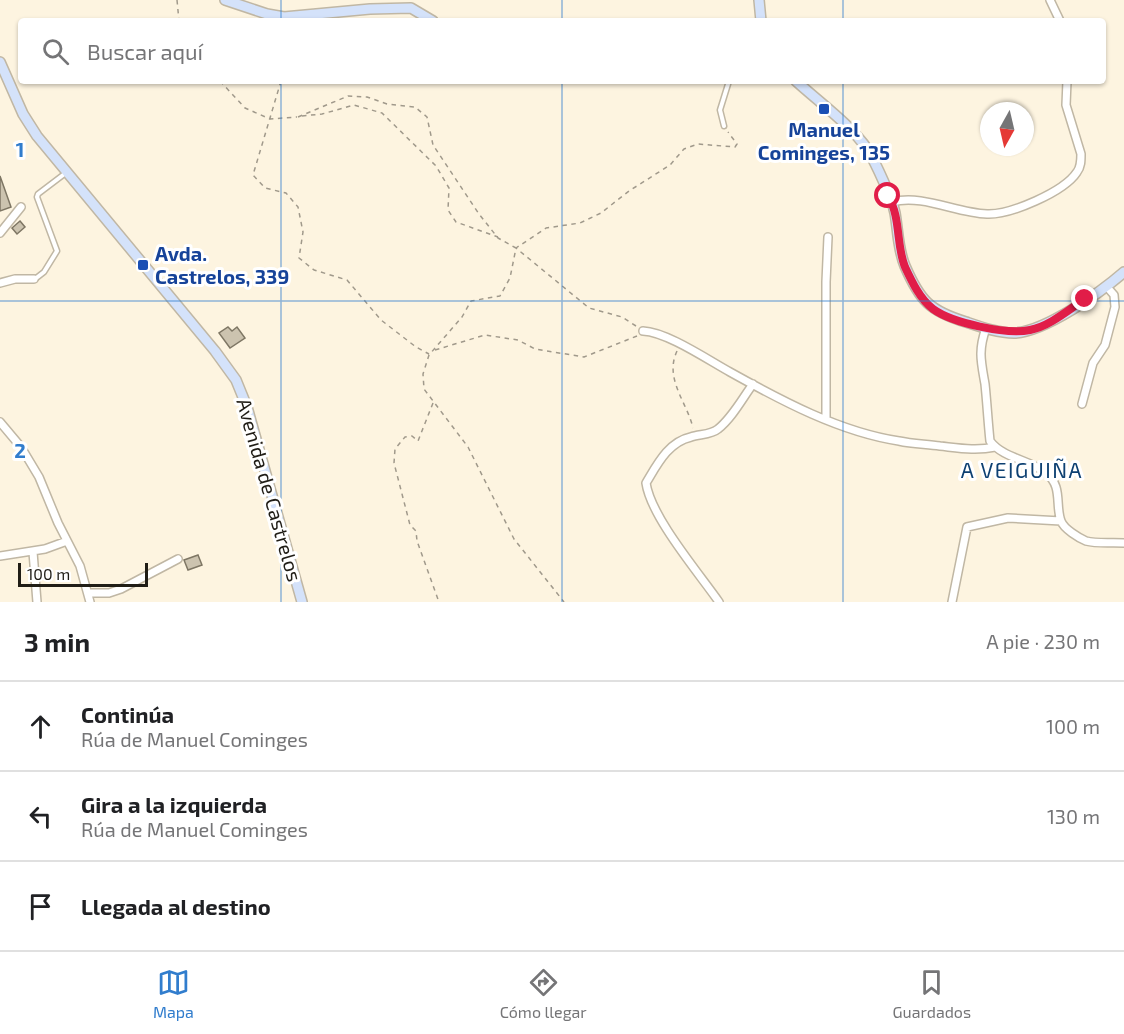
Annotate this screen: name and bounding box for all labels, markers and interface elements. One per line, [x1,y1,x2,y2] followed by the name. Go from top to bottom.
[18,18,1106,84] search box
[39,35,72,68] icon: search
[87,38,203,64] text: Buscar aquí
[817,102,831,116] marker: Manuel Cominges, 135
[980,102,1034,156] north arrow
[758,117,890,164] place label: Manuel Cominges, 135
[16,137,24,161] text: 1
[874,182,900,208] route start
[155,241,289,288] place label: Avda. Castrelos, 339
[136,258,150,272] marker: Avda. Castrelos, 339
[1071,285,1097,311] route end
[232,395,308,584] street label: Avenida de Castrelos
[14,438,26,462] text: 2
[961,457,1083,482] district label: A VEIGUIÑA
[18,560,148,588] scale bar
[27,564,70,583] text: 100 m
[24,626,90,657] text: 3 min
[986,629,1100,653] text: A pie · 230 m
[81,701,174,727] text: Continúa
[24,710,57,743] icon: ahead
[1046,714,1100,738] text: 100 m
[81,727,308,751] text: Rúa de Manuel Cominges
[81,791,267,817] text: Gira a la izquierda
[24,800,57,833] icon: left
[1047,804,1100,828] text: 130 m
[81,817,308,841] text: Rúa de Manuel Cominges
[24,890,57,923] icon: arrive
[81,893,271,919] text: Llegada al destino
[153,966,194,1021] tab: Mapa
[500,966,587,1021] tab: Cómo llegar
[893,966,971,1021] tab: Guardados

